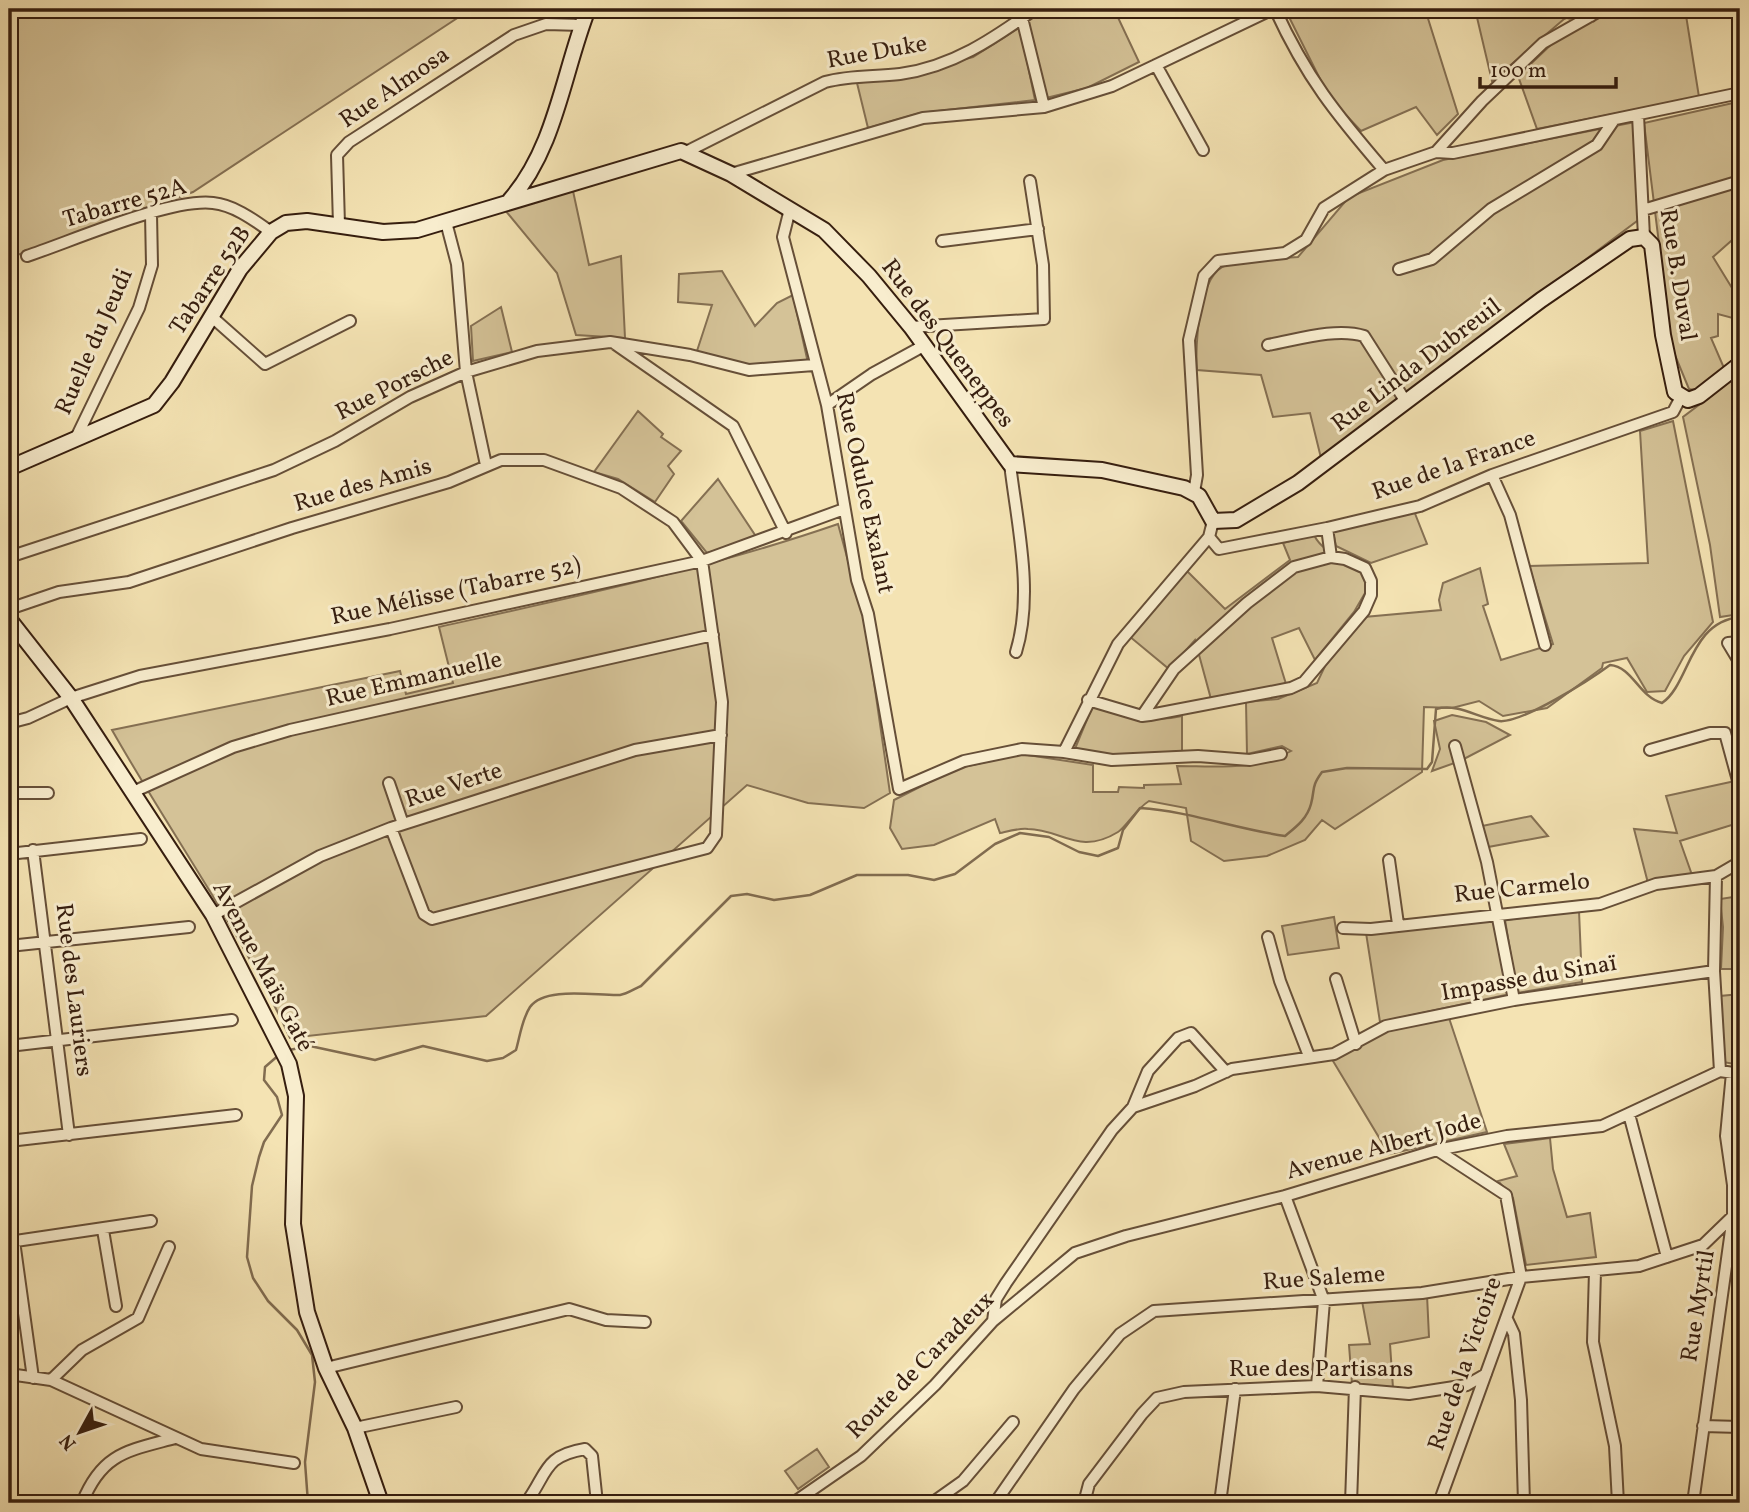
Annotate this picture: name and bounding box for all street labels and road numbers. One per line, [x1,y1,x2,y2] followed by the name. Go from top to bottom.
[824,27,930,79] street label: Rue Duke
[333,39,457,137] street label: Rue Almosa
[59,170,191,238] street label: Tabarre 52A
[1650,206,1704,344] street label: Rue B. Duval
[162,220,260,342] street label: Tabarre 52B
[872,253,1022,435] street label: Rue des Queneppes
[47,263,143,421] street label: Ruelle du Jeudi
[1325,291,1509,441] street label: Rue Linda Dubreuil
[330,342,460,430] street label: Rue Porsche
[826,389,902,597] street label: Rue Odulce Exalant
[1368,422,1540,510] street label: Rue de la France
[290,450,436,522] street label: Rue des Amis
[328,549,584,635] street label: Rue Mélisse (Tabarre 52)
[323,643,505,717] street label: Rue Emmanuelle
[401,754,507,818] street label: Rue Verte
[1452,865,1592,913] street label: Rue Carmelo
[203,876,321,1058] street label: Avenue Maïs Gaté
[46,902,100,1078] street label: Rue des Lauriers
[1438,947,1620,1011] street label: Impasse du Sinaï
[1283,1105,1485,1189] street label: Avenue Albert Jode
[1673,1247,1725,1365] street label: Rue Myrtil
[1262,1258,1386,1300] street label: Rue Saleme
[1420,1272,1512,1456] street label: Rue de la Victoire
[839,1284,1003,1448] street label: Route de Caradeux
[1229,1353,1413,1387] street label: Rue des Partisans

